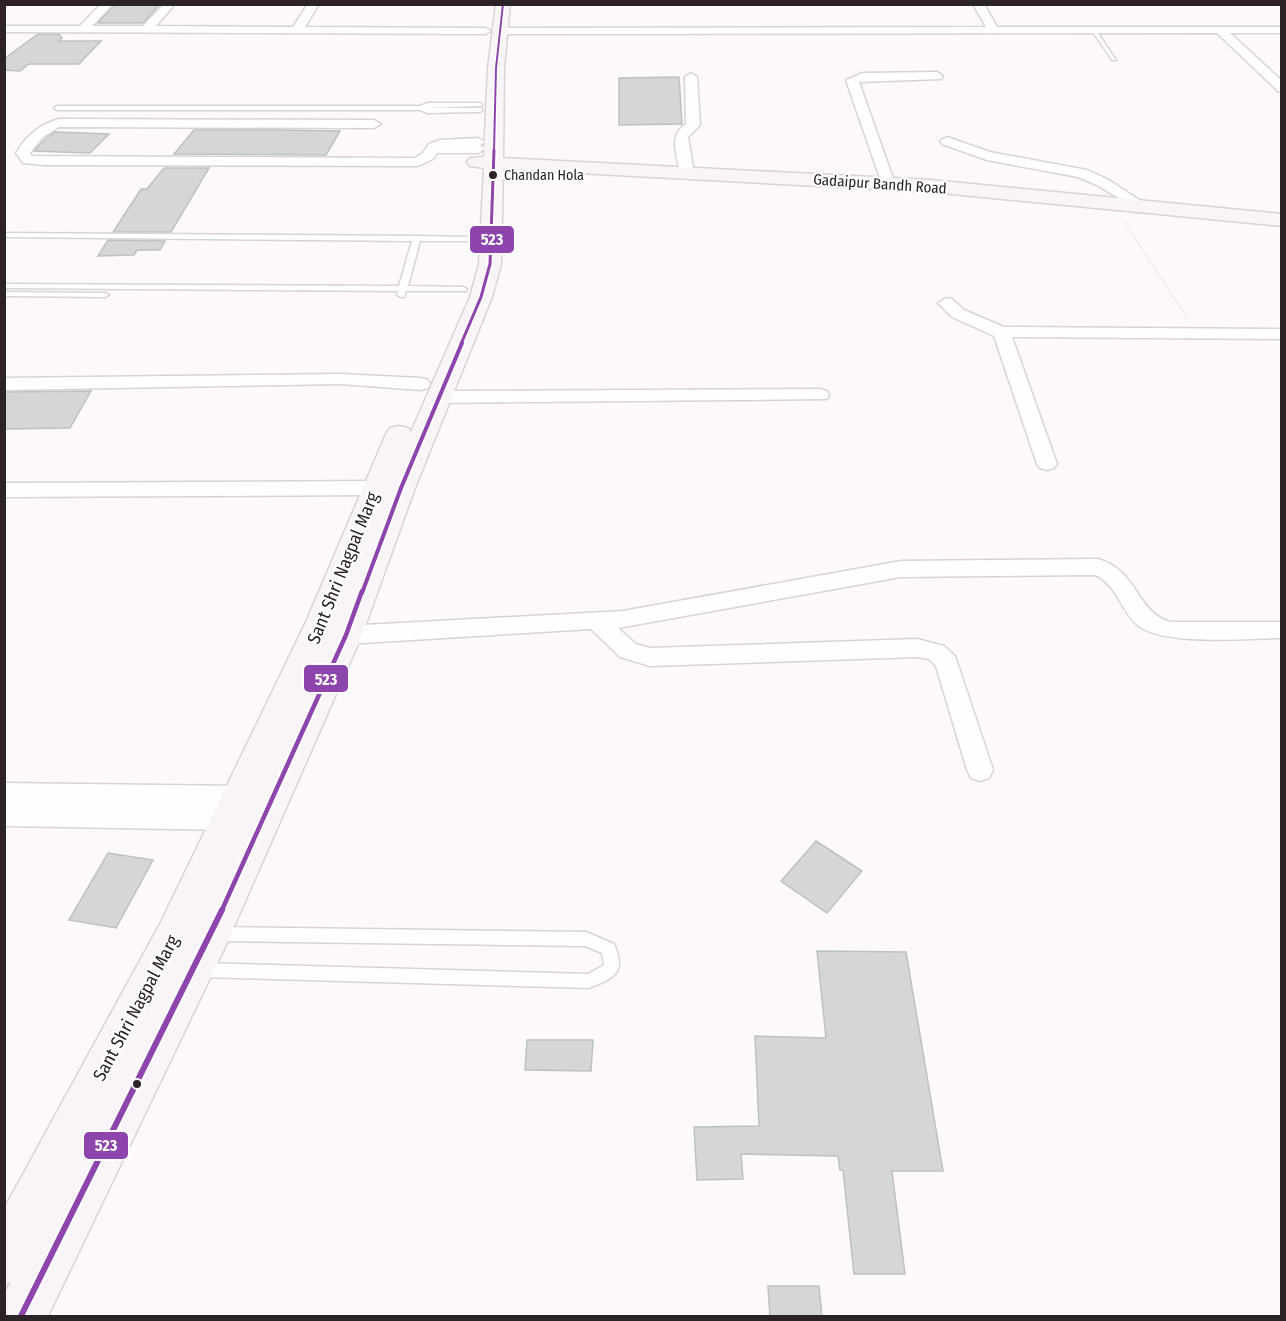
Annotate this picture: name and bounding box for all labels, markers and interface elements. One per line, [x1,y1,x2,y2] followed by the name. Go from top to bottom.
[504,167,584,184] place label: Chandan Hola
[487,169,499,181] marker: Chandan Hola
[813,170,947,198] street label: Gadaipur Bandh Road
[469,225,515,254] line badge: 523
[481,230,504,249] text: 523
[302,488,384,647] street label: Sant Shri Nagpal Marg
[303,664,349,693] line badge: 523
[315,670,338,689] text: 523
[88,931,184,1085] street label: Sant Shri Nagpal Marg
[131,1078,143,1090] unlabelled marker
[83,1131,129,1160] line badge: 523
[95,1136,118,1155] text: 523

